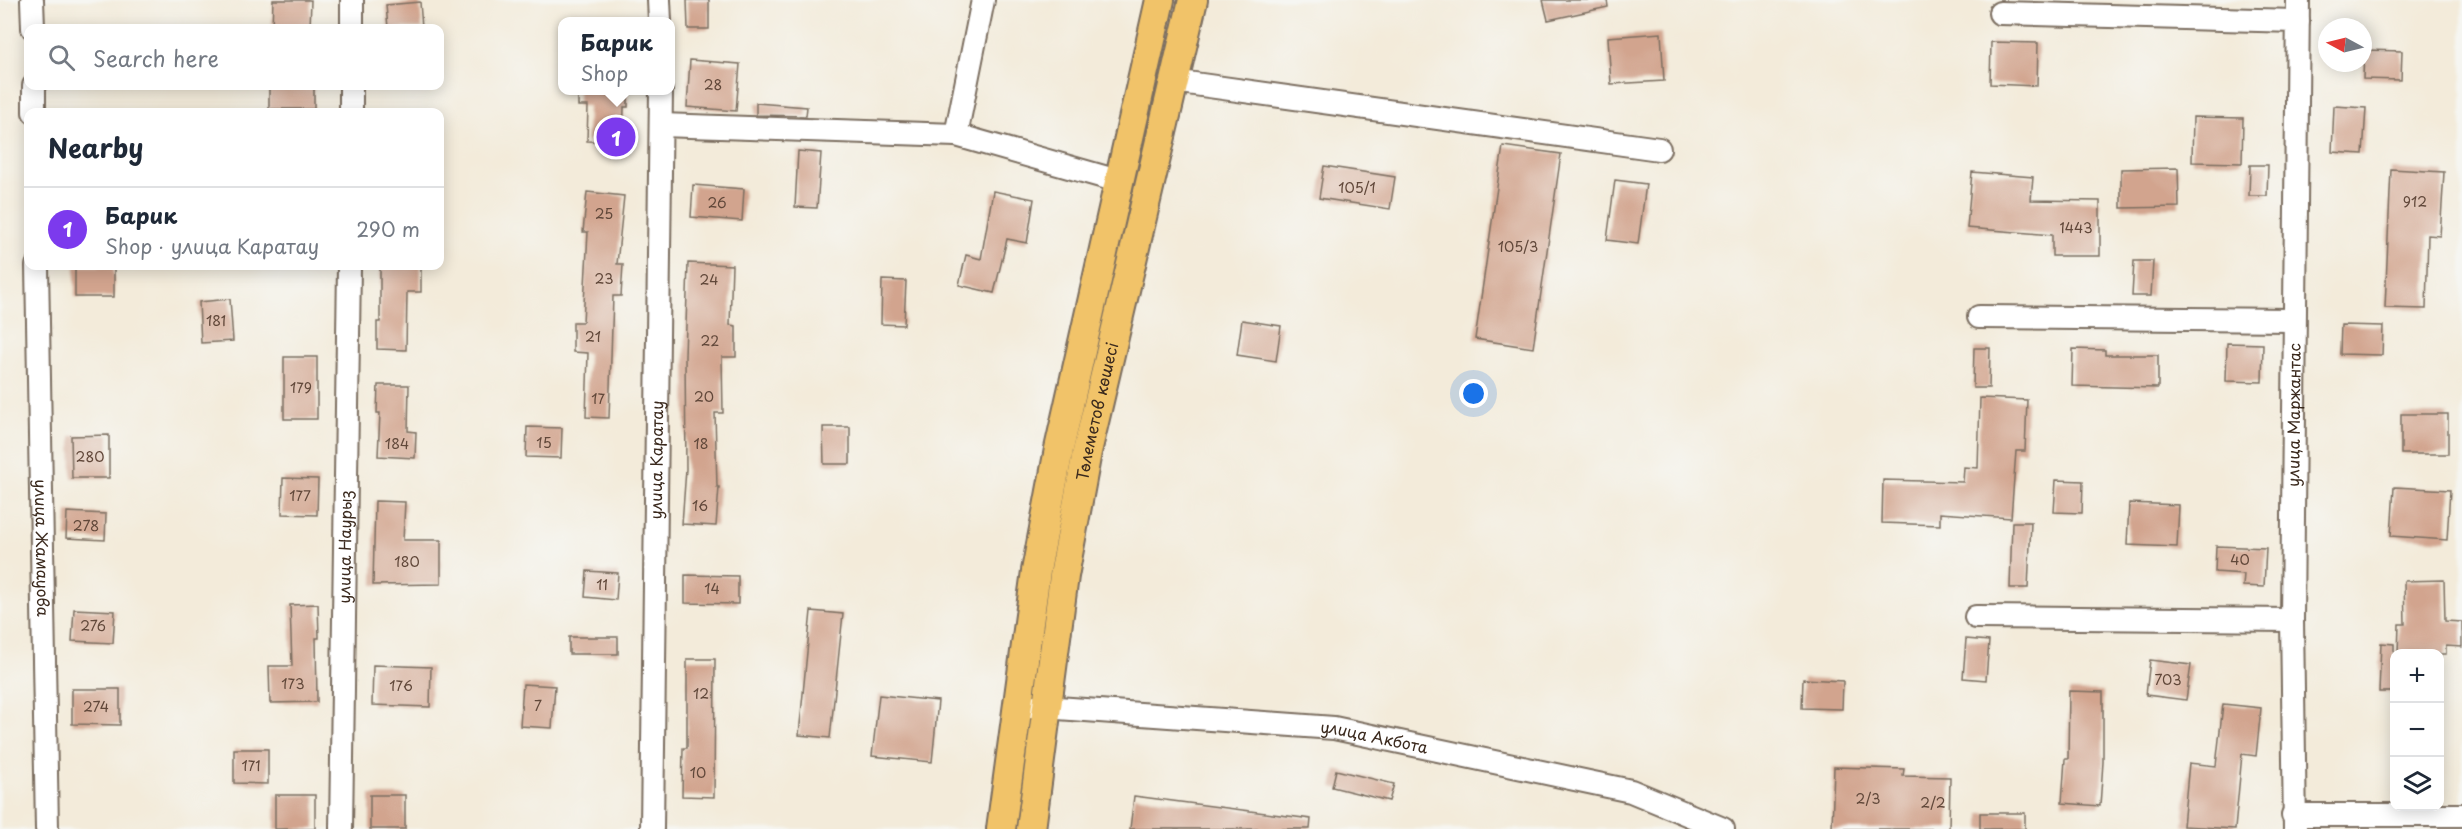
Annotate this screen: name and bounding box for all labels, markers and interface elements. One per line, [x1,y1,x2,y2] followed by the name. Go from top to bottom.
[558,17,675,95] popup
[2318,18,2372,72] north arrow
[24,24,444,90] search box
[580,25,653,58] text: Барик
[45,41,78,74] icon: search
[93,41,219,74] text: Search here
[580,58,628,88] text: Shop
[704,74,722,95] house number: 28
[596,114,636,160] pin: 1
[48,128,143,167] text: Nearby
[1338,177,1376,198] house number: 105/1
[2403,191,2427,212] house number: 912
[707,192,727,213] house number: 26
[105,198,177,231] text: Барик
[595,203,613,224] house number: 25
[63,214,72,244] text: 1
[356,214,420,244] text: 290 m
[2059,217,2093,238] house number: 1443
[105,231,319,261] text: Shop · улица Каратау
[1498,236,1538,257] house number: 105/3
[595,268,613,289] house number: 23
[700,269,718,290] house number: 24
[206,310,226,331] house number: 181
[585,326,601,347] house number: 21
[701,330,719,351] house number: 22
[1069,340,1123,482] street label: Төлеметов көшесі
[2280,343,2306,487] street label: улица Маржантас
[290,377,312,398] house number: 179
[1459,379,1488,408] your location
[694,386,714,407] house number: 20
[591,388,605,409] house number: 17
[643,400,668,520] street label: улица Каратау
[536,432,552,453] house number: 15
[385,433,409,454] house number: 184
[693,433,709,454] house number: 18
[76,446,104,467] house number: 280
[30,479,56,617] street label: улица Жамауова
[289,485,311,506] house number: 177
[331,490,357,604] street label: улица Наурыз
[692,495,708,516] house number: 16
[73,515,99,536] house number: 278
[2230,549,2250,570] house number: 40
[394,551,420,572] house number: 180
[596,574,608,595] house number: 11
[704,578,720,599] house number: 14
[80,615,106,636] house number: 276
[2390,649,2444,811] map controls
[2390,649,2444,703] button: +
[2154,669,2182,690] house number: 703
[281,673,305,694] house number: 173
[389,675,413,696] house number: 176
[693,683,709,704] house number: 12
[534,695,542,716] house number: 7
[83,696,109,717] house number: 274
[2390,703,2444,757] button: −
[1320,714,1431,759] street label: улица Акбота
[241,755,261,776] house number: 171
[2390,757,2444,811] button: layers
[690,762,706,783] house number: 10
[1856,788,1880,809] house number: 2/3
[1920,792,1946,813] house number: 2/2

